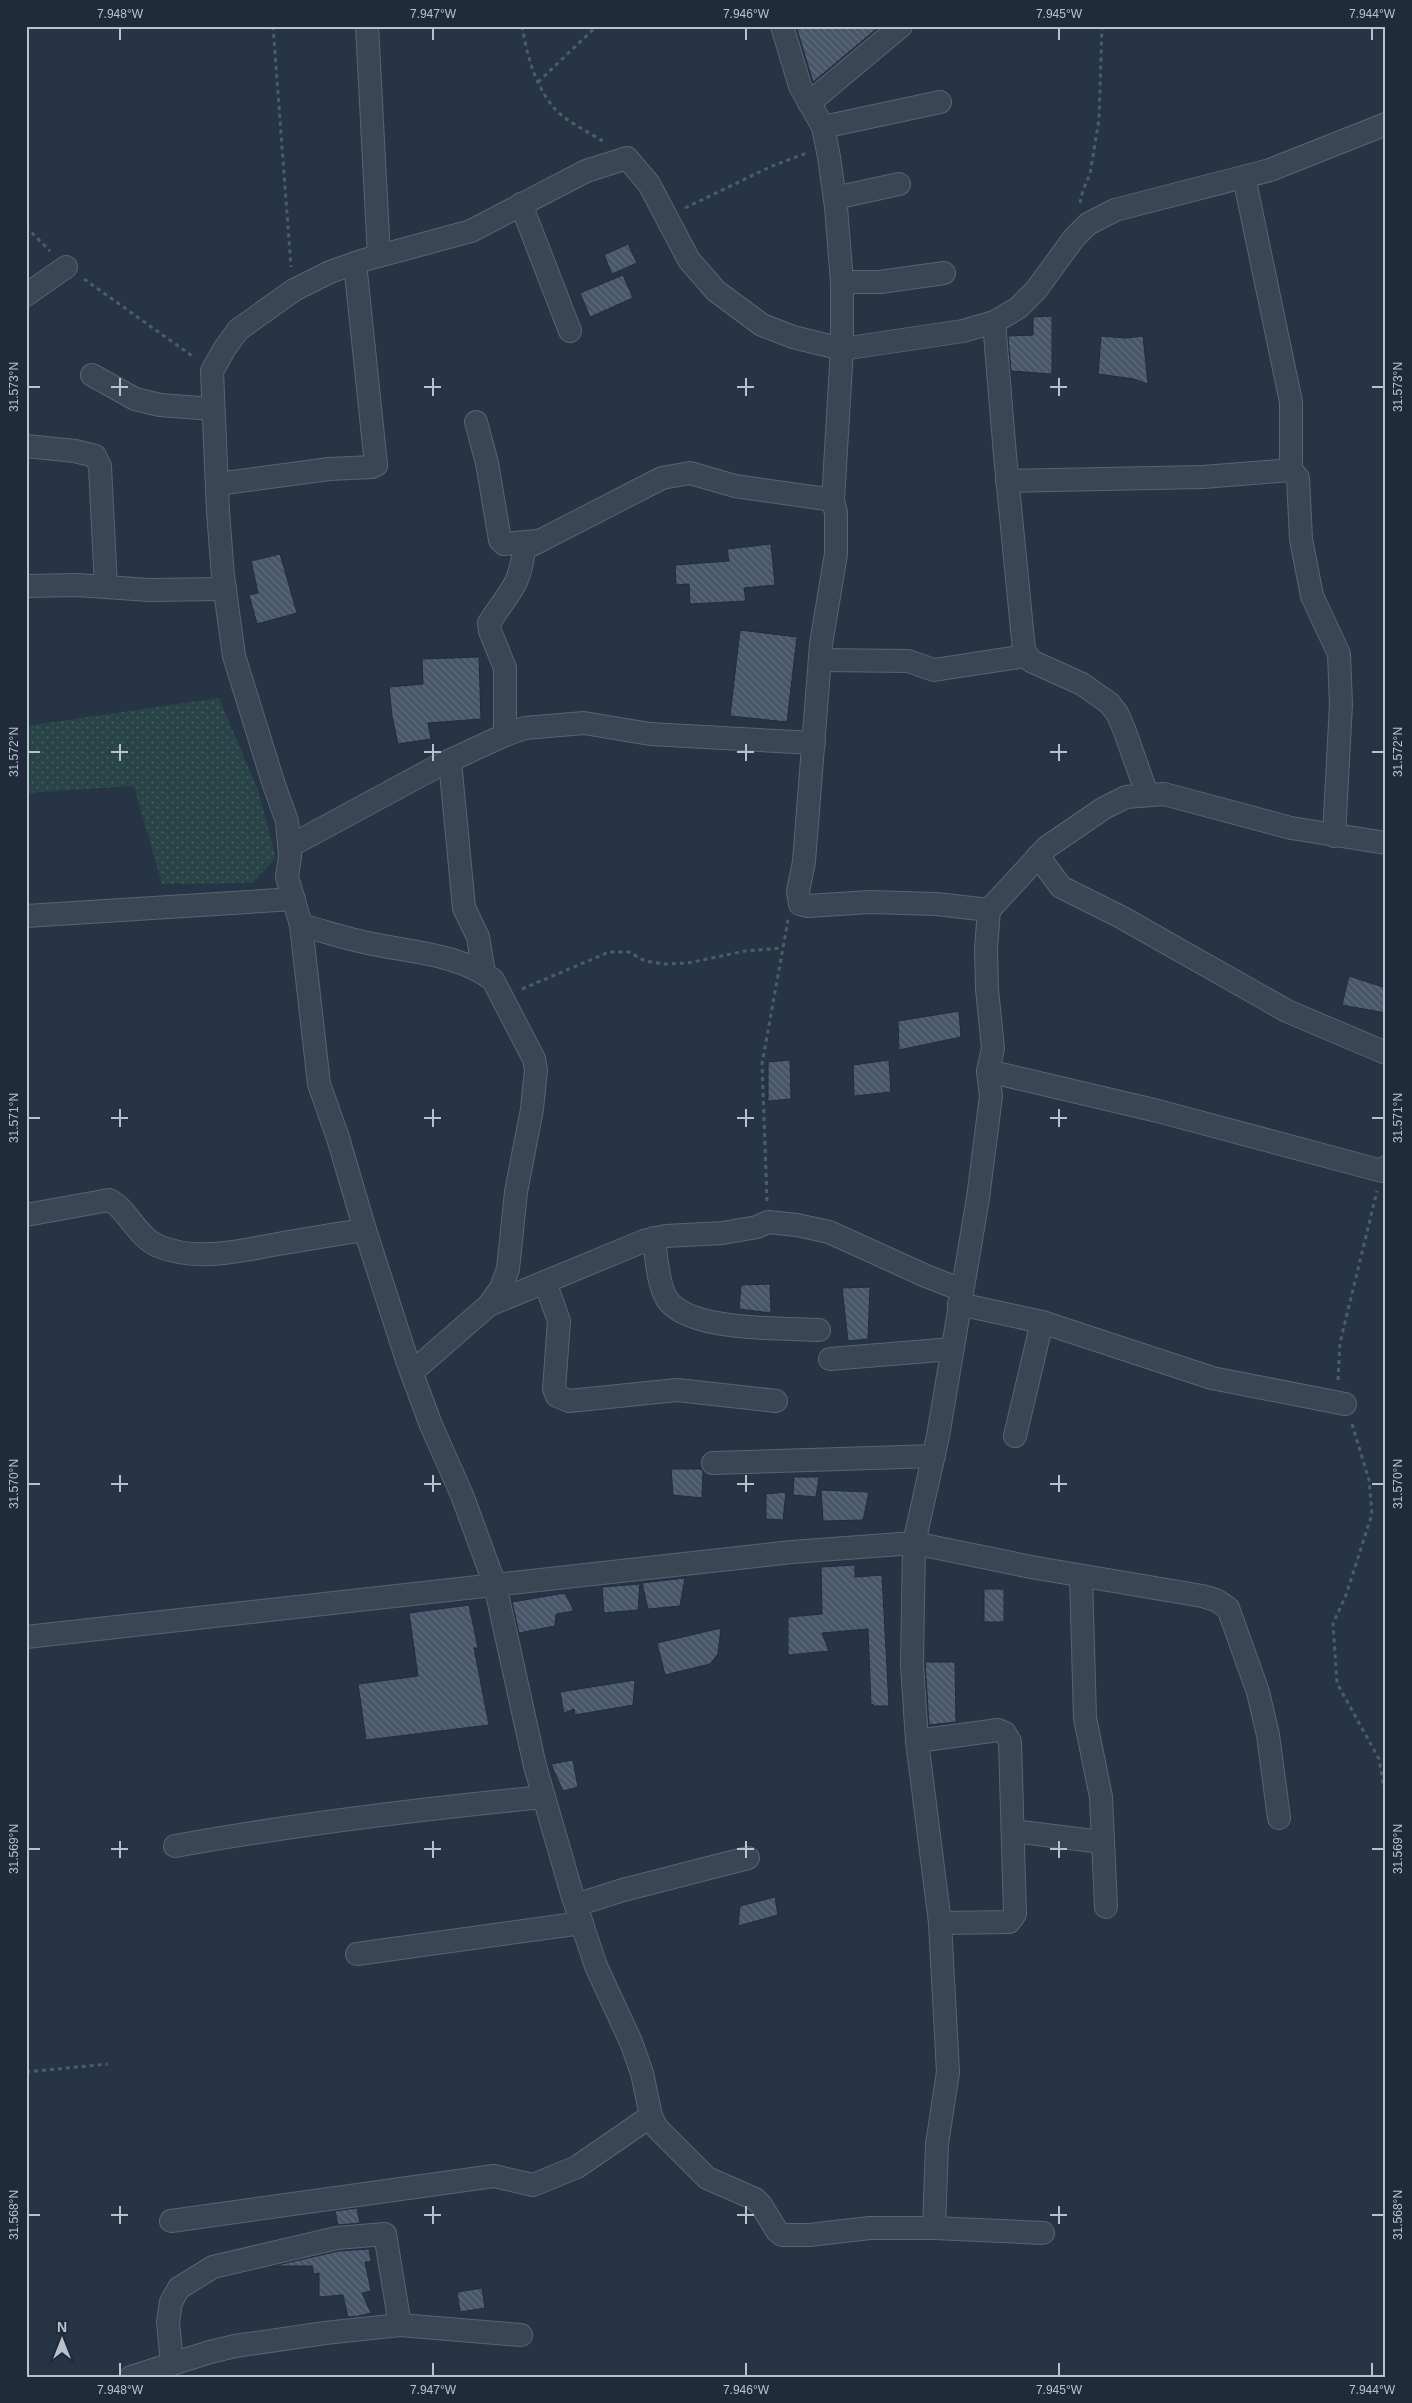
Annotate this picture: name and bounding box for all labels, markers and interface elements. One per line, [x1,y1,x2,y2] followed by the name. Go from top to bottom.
[97,7,144,21] text: 7.948°W
[410,7,457,21] text: 7.947°W
[723,7,770,21] text: 7.946°W
[1036,7,1083,21] text: 7.945°W
[1349,7,1396,21] text: 7.944°W
[7,362,21,412] text: 31.573°N
[1391,362,1405,412] text: 31.573°N
[7,727,21,777] text: 31.572°N
[1391,727,1405,777] text: 31.572°N
[7,1093,21,1143] text: 31.571°N
[1391,1093,1405,1143] text: 31.571°N
[7,1459,21,1509] text: 31.570°N
[1391,1459,1405,1509] text: 31.570°N
[7,1824,21,1874] text: 31.569°N
[1391,1824,1405,1874] text: 31.569°N
[7,2190,21,2240] text: 31.568°N
[1391,2190,1405,2240] text: 31.568°N
[38,2316,88,2366] north arrow
[57,2319,67,2335] text: N
[97,2383,144,2397] text: 7.948°W
[410,2383,457,2397] text: 7.947°W
[723,2383,770,2397] text: 7.946°W
[1036,2383,1083,2397] text: 7.945°W
[1349,2383,1396,2397] text: 7.944°W

